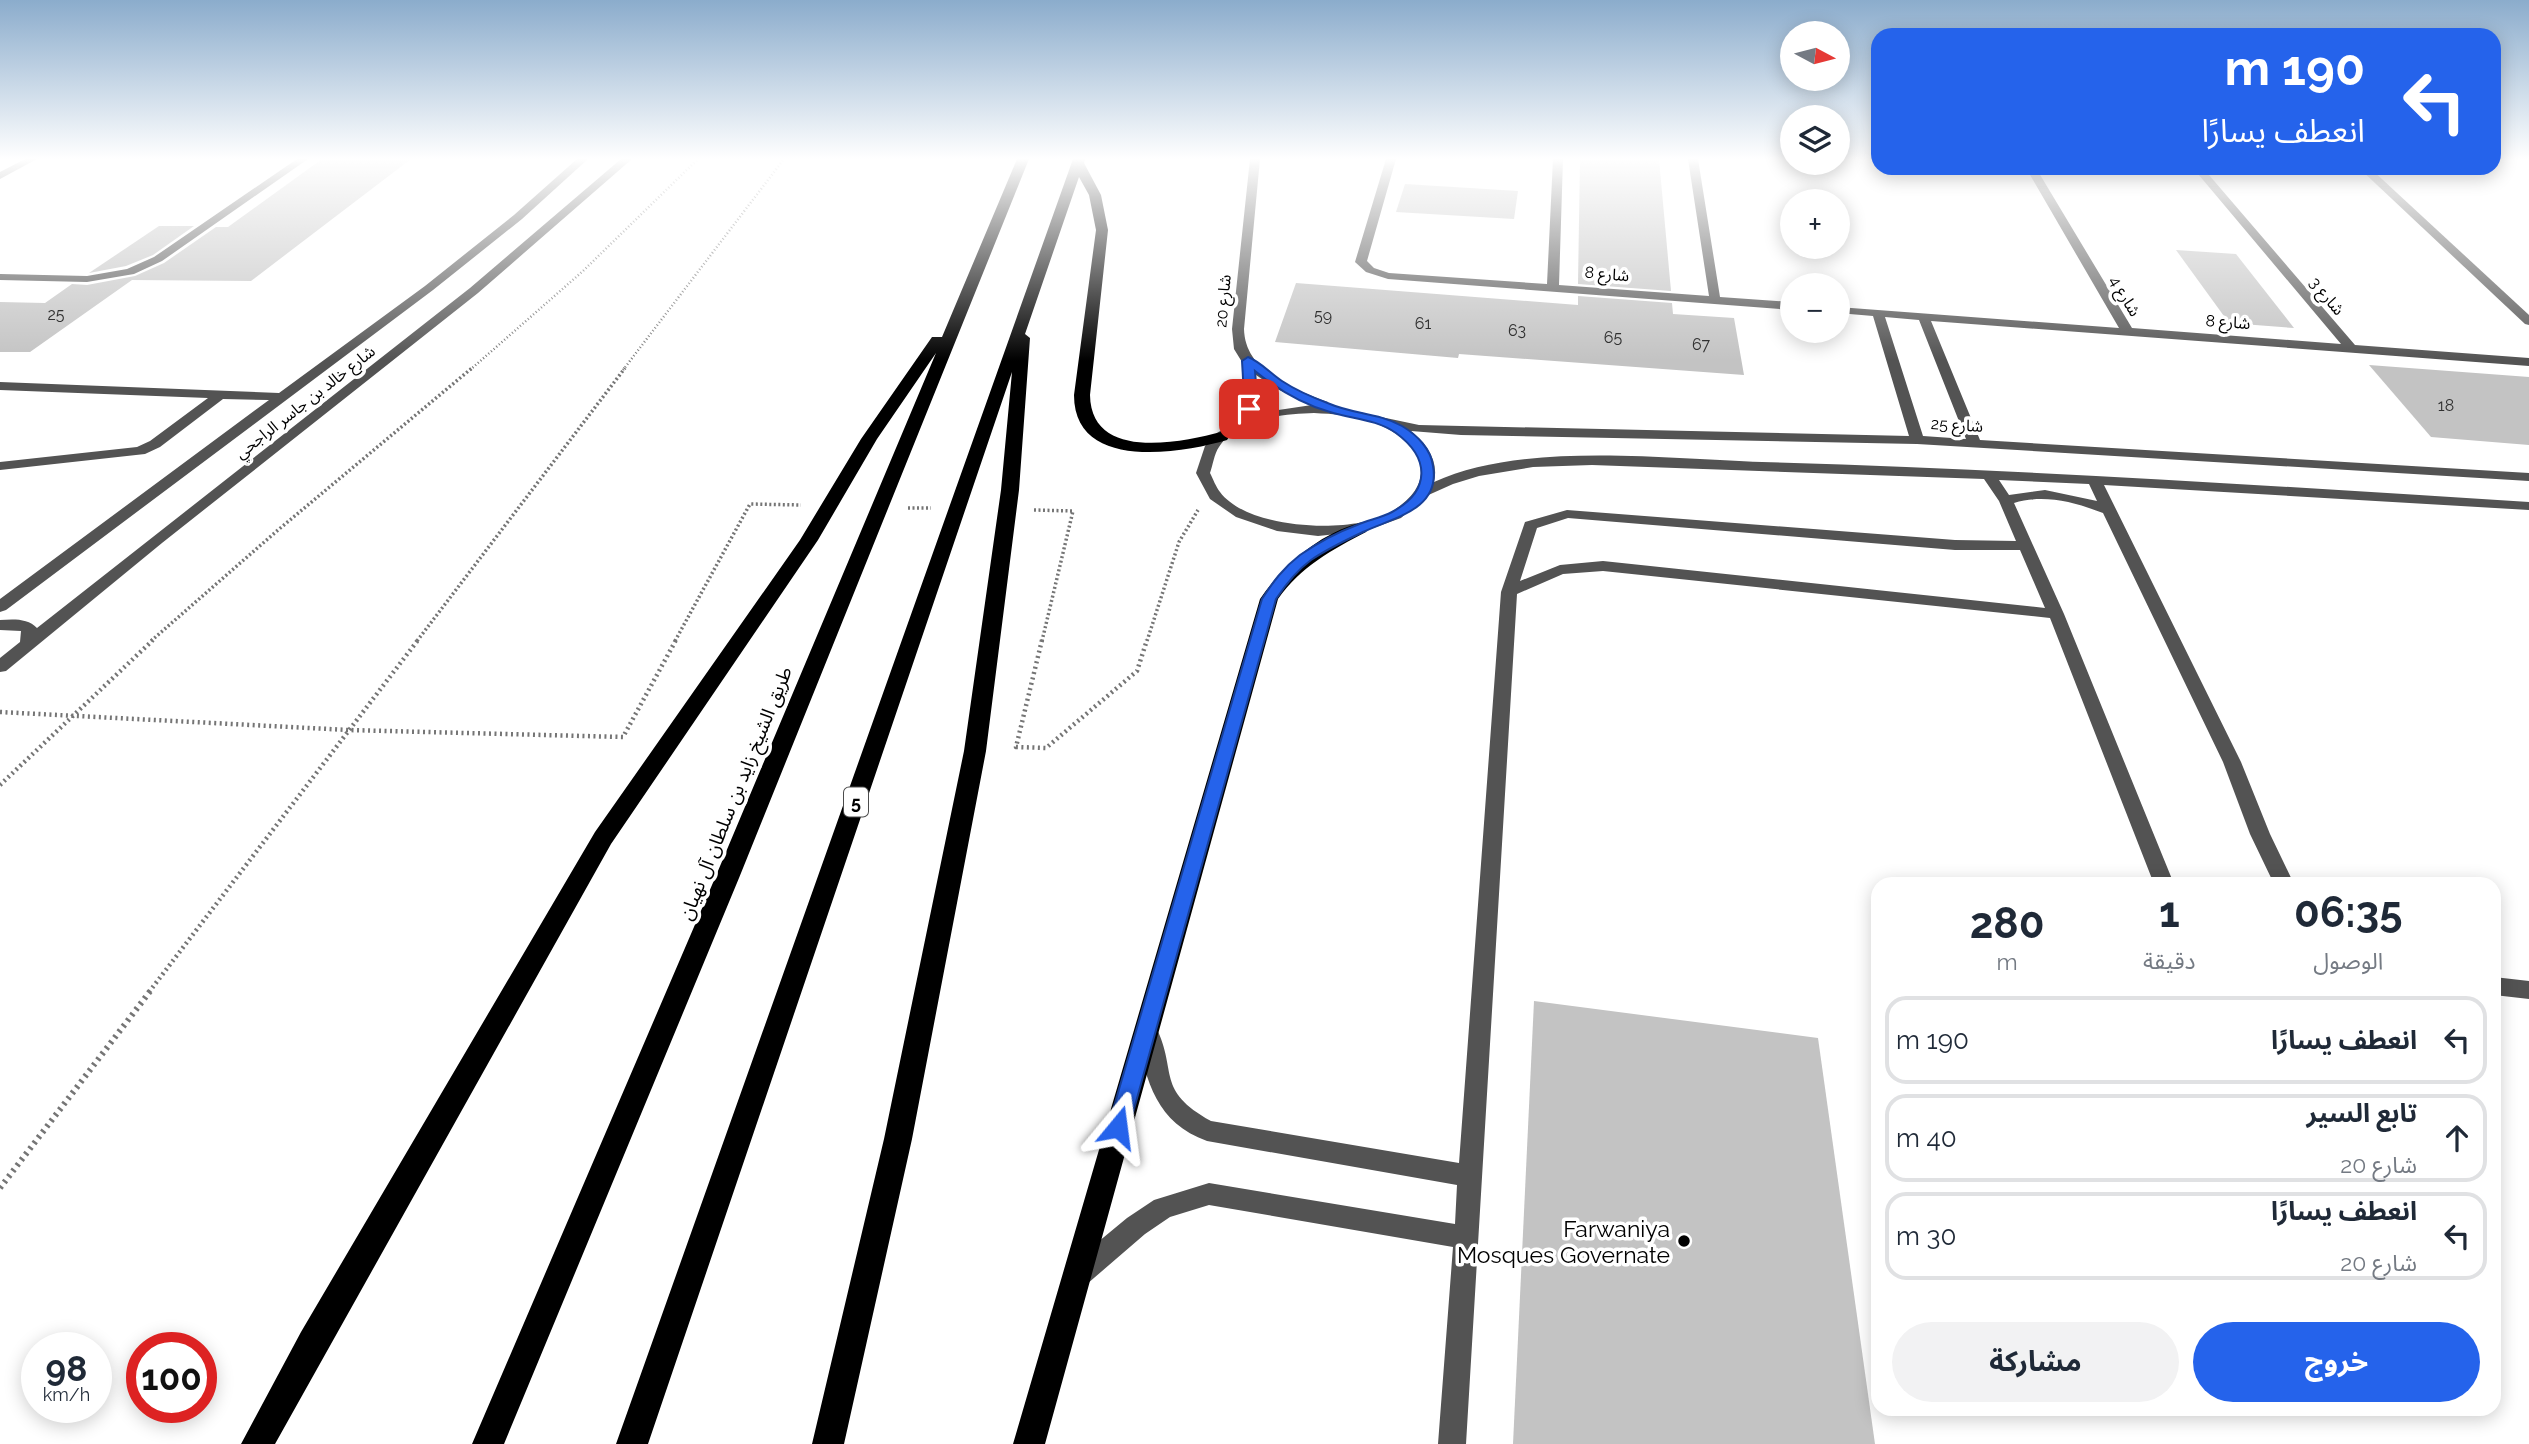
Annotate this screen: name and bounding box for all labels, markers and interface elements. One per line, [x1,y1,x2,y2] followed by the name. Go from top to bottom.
[1780,21,1850,91] north arrow
[1780,21,1850,343] map controls
[2224,39,2365,96] text: 190 m
[2389,56,2480,147] icon: left
[1780,105,1850,175] button: layers
[2201,112,2365,149] text: انعطف يسارًا
[1780,189,1850,259] button: +
[1584,263,1630,288] street label: شارع 8
[2103,272,2144,321] street label: شارع 4
[1780,273,1850,343] button: −
[2303,273,2348,321] street label: شارع 3
[1211,274,1238,329] street label: شارع 20
[47,305,65,324] house number: 25
[1314,306,1332,325] house number: 59
[2205,311,2251,336] street label: شارع 8
[1415,314,1431,333] house number: 61
[1508,321,1526,340] house number: 63
[1604,328,1622,347] house number: 65
[1692,335,1711,354] house number: 67
[231,341,381,465] street label: شارع خالد بن جاسر الراجحي
[1219,379,1279,439] pin
[1230,390,1268,428] icon: arrive
[2438,396,2454,415] house number: 18
[1930,414,1984,439] street label: شارع 25
[674,663,800,924] street label: طريق الشيخ زايد بن سلطان آل نهيان
[844,788,868,816] road number: 5
[2159,888,2180,937] text: 1
[2294,888,2402,937] text: 06:35
[1970,899,2044,948] text: 280
[2143,947,2195,974] text: دقيقة
[2313,947,2383,974] text: الوصول
[1996,948,2018,975] text: m
[2438,1021,2476,1059] icon: left
[1896,1025,1969,1055] text: 190 m
[2271,1025,2417,1055] text: انعطف يسارًا
[1081,1090,1155,1164] position arrow
[2306,1098,2417,1128] text: تابع السير
[2438,1119,2476,1157] icon: ahead
[1896,1123,1957,1153] text: 40 m
[2340,1151,2417,1178] text: شارع 20
[2271,1196,2417,1226] text: انعطف يسارًا
[1457,1215,1670,1268] place label: Farwaniya Mosques Governate
[2438,1217,2476,1255] icon: left
[1896,1221,1956,1251] text: 30 m
[1676,1233,1692,1249] marker: Farwaniya Mosques Governate
[2340,1249,2417,1276] text: شارع 20
[1892,1322,2179,1402] button: مشاركة
[2193,1322,2480,1402] button: خروج
[126,1332,217,1423] speed limit sign: 100
[46,1348,87,1389] text: 98
[43,1384,90,1405] text: km/h

